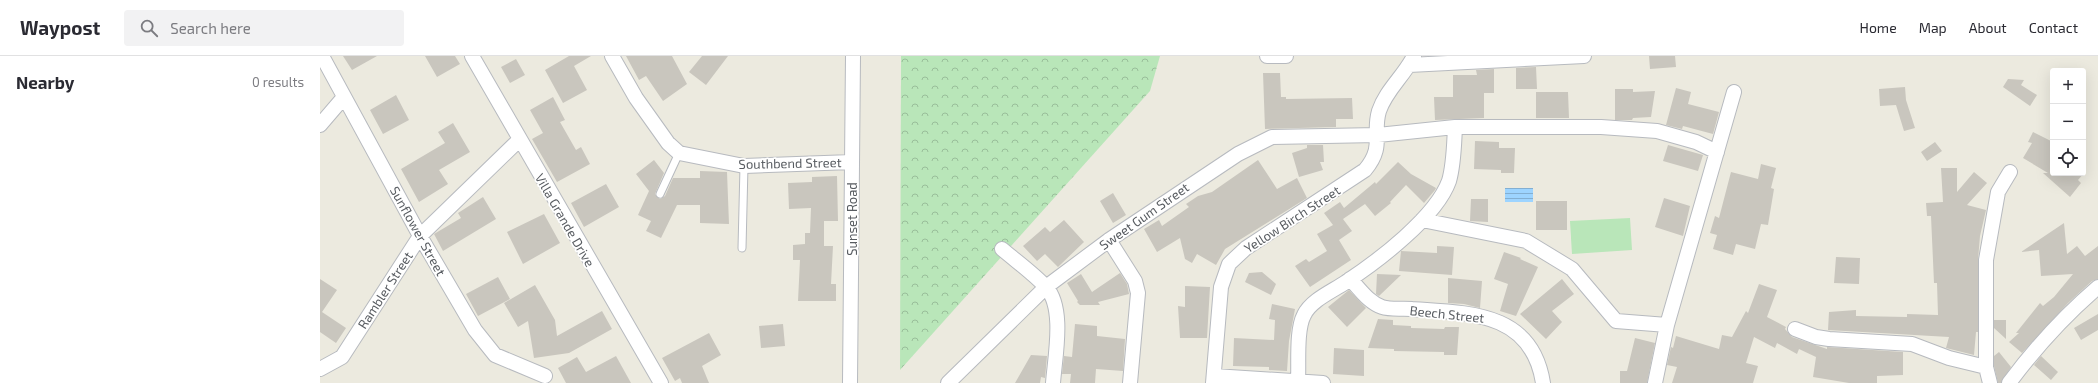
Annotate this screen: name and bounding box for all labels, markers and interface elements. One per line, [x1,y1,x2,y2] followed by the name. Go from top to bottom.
[124,10,404,46] search box
[20,16,100,39] text: Waypost
[138,17,160,39] icon: search
[170,19,251,37] text: Search here
[1860,19,1897,36] text: Home
[1919,19,1947,36] text: Map
[1969,19,2007,36] text: About
[2029,19,2078,36] text: Contact
[2050,68,2086,176] map controls
[2050,68,2086,104] button: +
[16,72,74,92] text: Nearby
[252,74,304,90] text: 0 results
[2050,104,2086,140] button: −
[2050,140,2086,176] button: locate
[738,154,842,172] street label: Southbend Street
[532,170,598,270] street label: Villa Grande Drive
[1096,179,1192,253] street label: Sweet Gum Street
[844,182,860,256] street label: Sunset Road
[1241,182,1343,256] street label: Yellow Birch Street
[387,183,449,279] street label: Sunflower Street
[354,248,416,332] street label: Rambler Street
[1409,302,1485,326] street label: Beech Street

